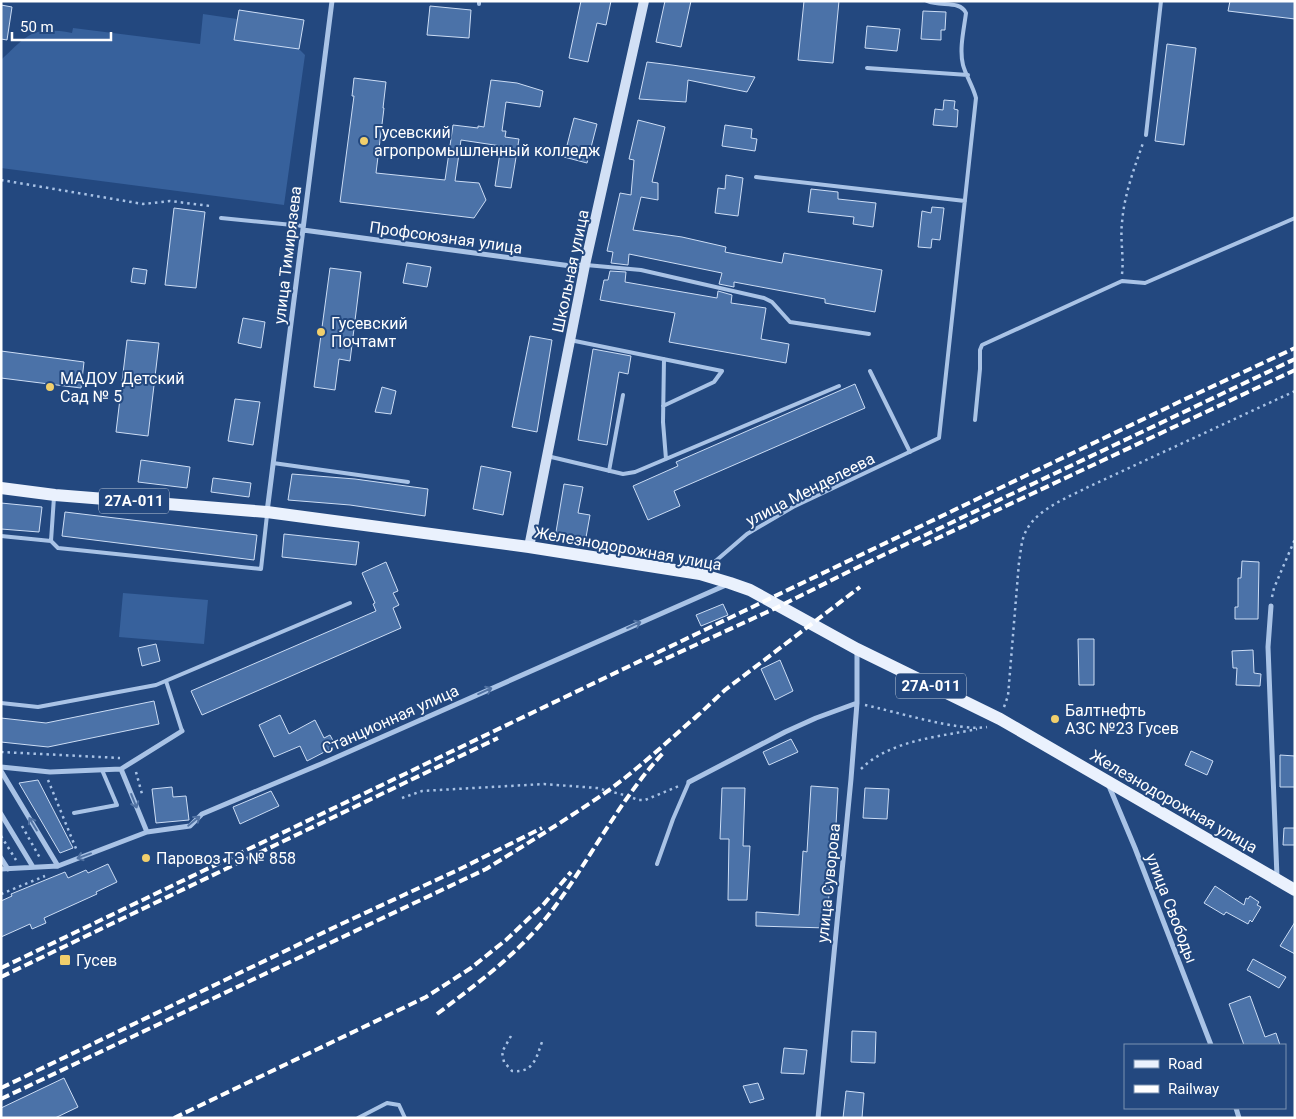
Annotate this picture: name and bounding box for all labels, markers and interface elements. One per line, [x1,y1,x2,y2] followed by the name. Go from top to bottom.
[12,10,111,42] scale bar
[20,18,54,36] text: 50 m
[374,123,601,160] place label: Гусевский агропромышленный колледж
[358,135,370,147] marker: Гусевский агропромышленный колледж
[270,185,305,325] street label: улица Тимирязева
[548,208,593,334] street label: Школьная улица
[368,217,524,258] street label: Профсоюзная улица
[331,314,408,351] place label: Гусевский Почтамт
[315,326,327,338] marker: Гусевский Почтамт
[60,369,185,406] place label: МАДОУ Детский Сад № 5
[44,381,56,393] marker: МАДОУ Детский Сад № 5
[743,449,878,530] street label: улица Менделеева
[99,488,169,514] road number: 27А-011
[533,523,723,574] street label: Железнодорожная улица
[626,620,641,630] one-way arrow
[896,674,966,698] road number: 27А-011
[319,681,461,758] street label: Станционная улица
[477,686,492,696] one-way arrow
[1065,701,1179,738] place label: Балтнефть АЗС №23 Гусев
[1049,713,1061,725] marker: Балтнефть АЗС №23 Гусев
[1087,746,1261,857] street label: Железнодорожная улица
[130,793,140,808] one-way arrow
[187,816,200,827] one-way arrow
[27,817,37,831] one-way arrow
[813,822,844,944] street label: улица Суворова
[156,849,296,868] place label: Паровоз ТЭ № 858
[1142,851,1201,966] street label: улица Свободы
[76,852,92,861] one-way arrow
[140,852,152,864] marker: Паровоз ТЭ № 858
[76,951,117,970] place label: Гусев
[58,953,72,967] marker: Гусев
[1124,1044,1286,1109] legend
[1168,1055,1202,1073] text: Road
[1168,1080,1219,1098] text: Railway

